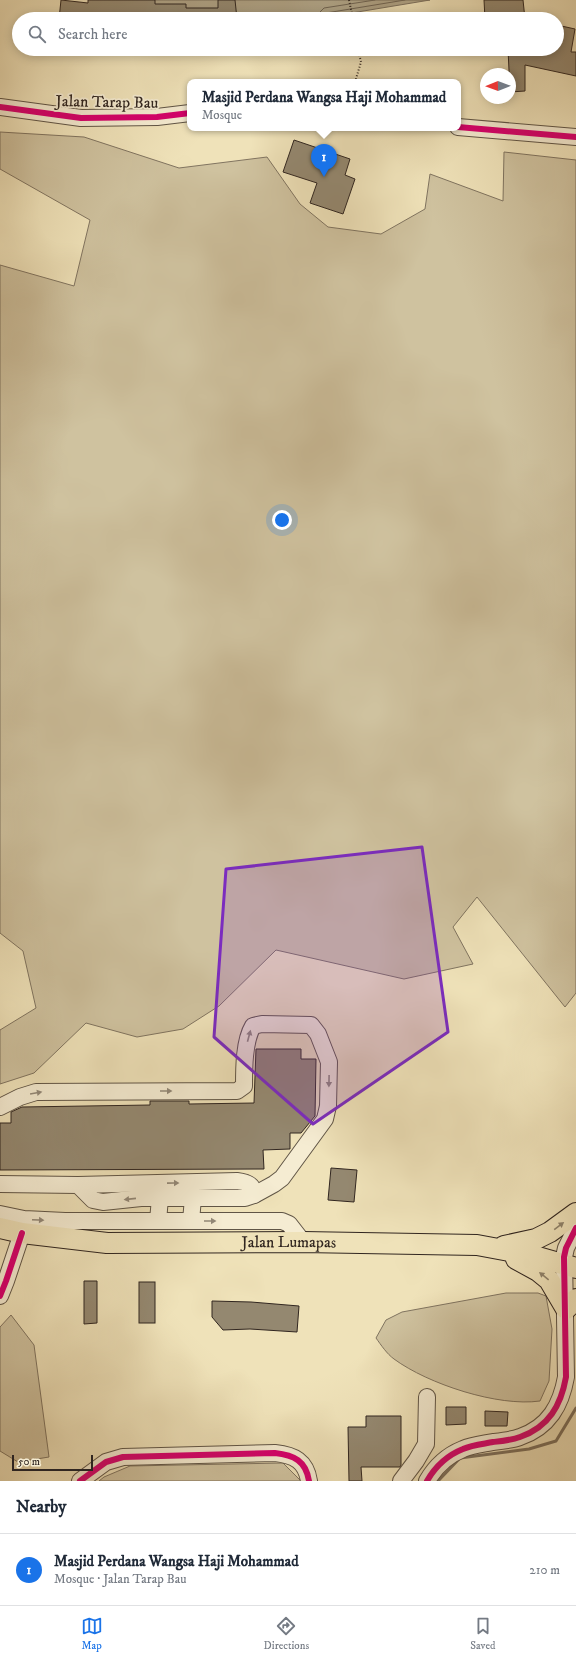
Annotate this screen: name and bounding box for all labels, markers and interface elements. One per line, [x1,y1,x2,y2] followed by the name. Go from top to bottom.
[12,12,564,56] search box
[26,23,48,45] icon: search
[58,25,127,44] text: Search here
[480,68,516,104] north arrow
[187,79,461,131] popup
[202,88,446,107] text: Masjid Perdana Wangsa Haji Mohammad
[54,91,159,113] street label: Jalan Tarap Bau
[202,107,242,123] text: Mosque
[311,144,337,177] pin: 1
[272,510,292,530] your location
[246,1030,252,1042] one-way arrow
[325,1075,332,1087] one-way arrow
[160,1088,173,1094] one-way arrow
[30,1090,42,1096] one-way arrow
[167,1179,179,1186] one-way arrow
[124,1196,136,1202] one-way arrow
[32,1217,45,1223] one-way arrow
[204,1218,217,1224] one-way arrow
[553,1222,564,1230] one-way arrow
[240,1232,336,1253] street label: Jalan Lumapas
[539,1272,550,1281] one-way arrow
[12,1453,93,1472] scale bar
[18,1455,40,1469] text: 50 m
[16,1496,66,1518] text: Nearby
[54,1552,299,1571] text: Masjid Perdana Wangsa Haji Mohammad
[27,1562,31,1578] text: 1
[529,1562,560,1578] text: 210 m
[54,1571,187,1587] text: Mosque · Jalan Tarap Bau
[81,1615,103,1653] tab: Map
[264,1615,309,1653] tab: Directions
[470,1615,495,1653] tab: Saved

